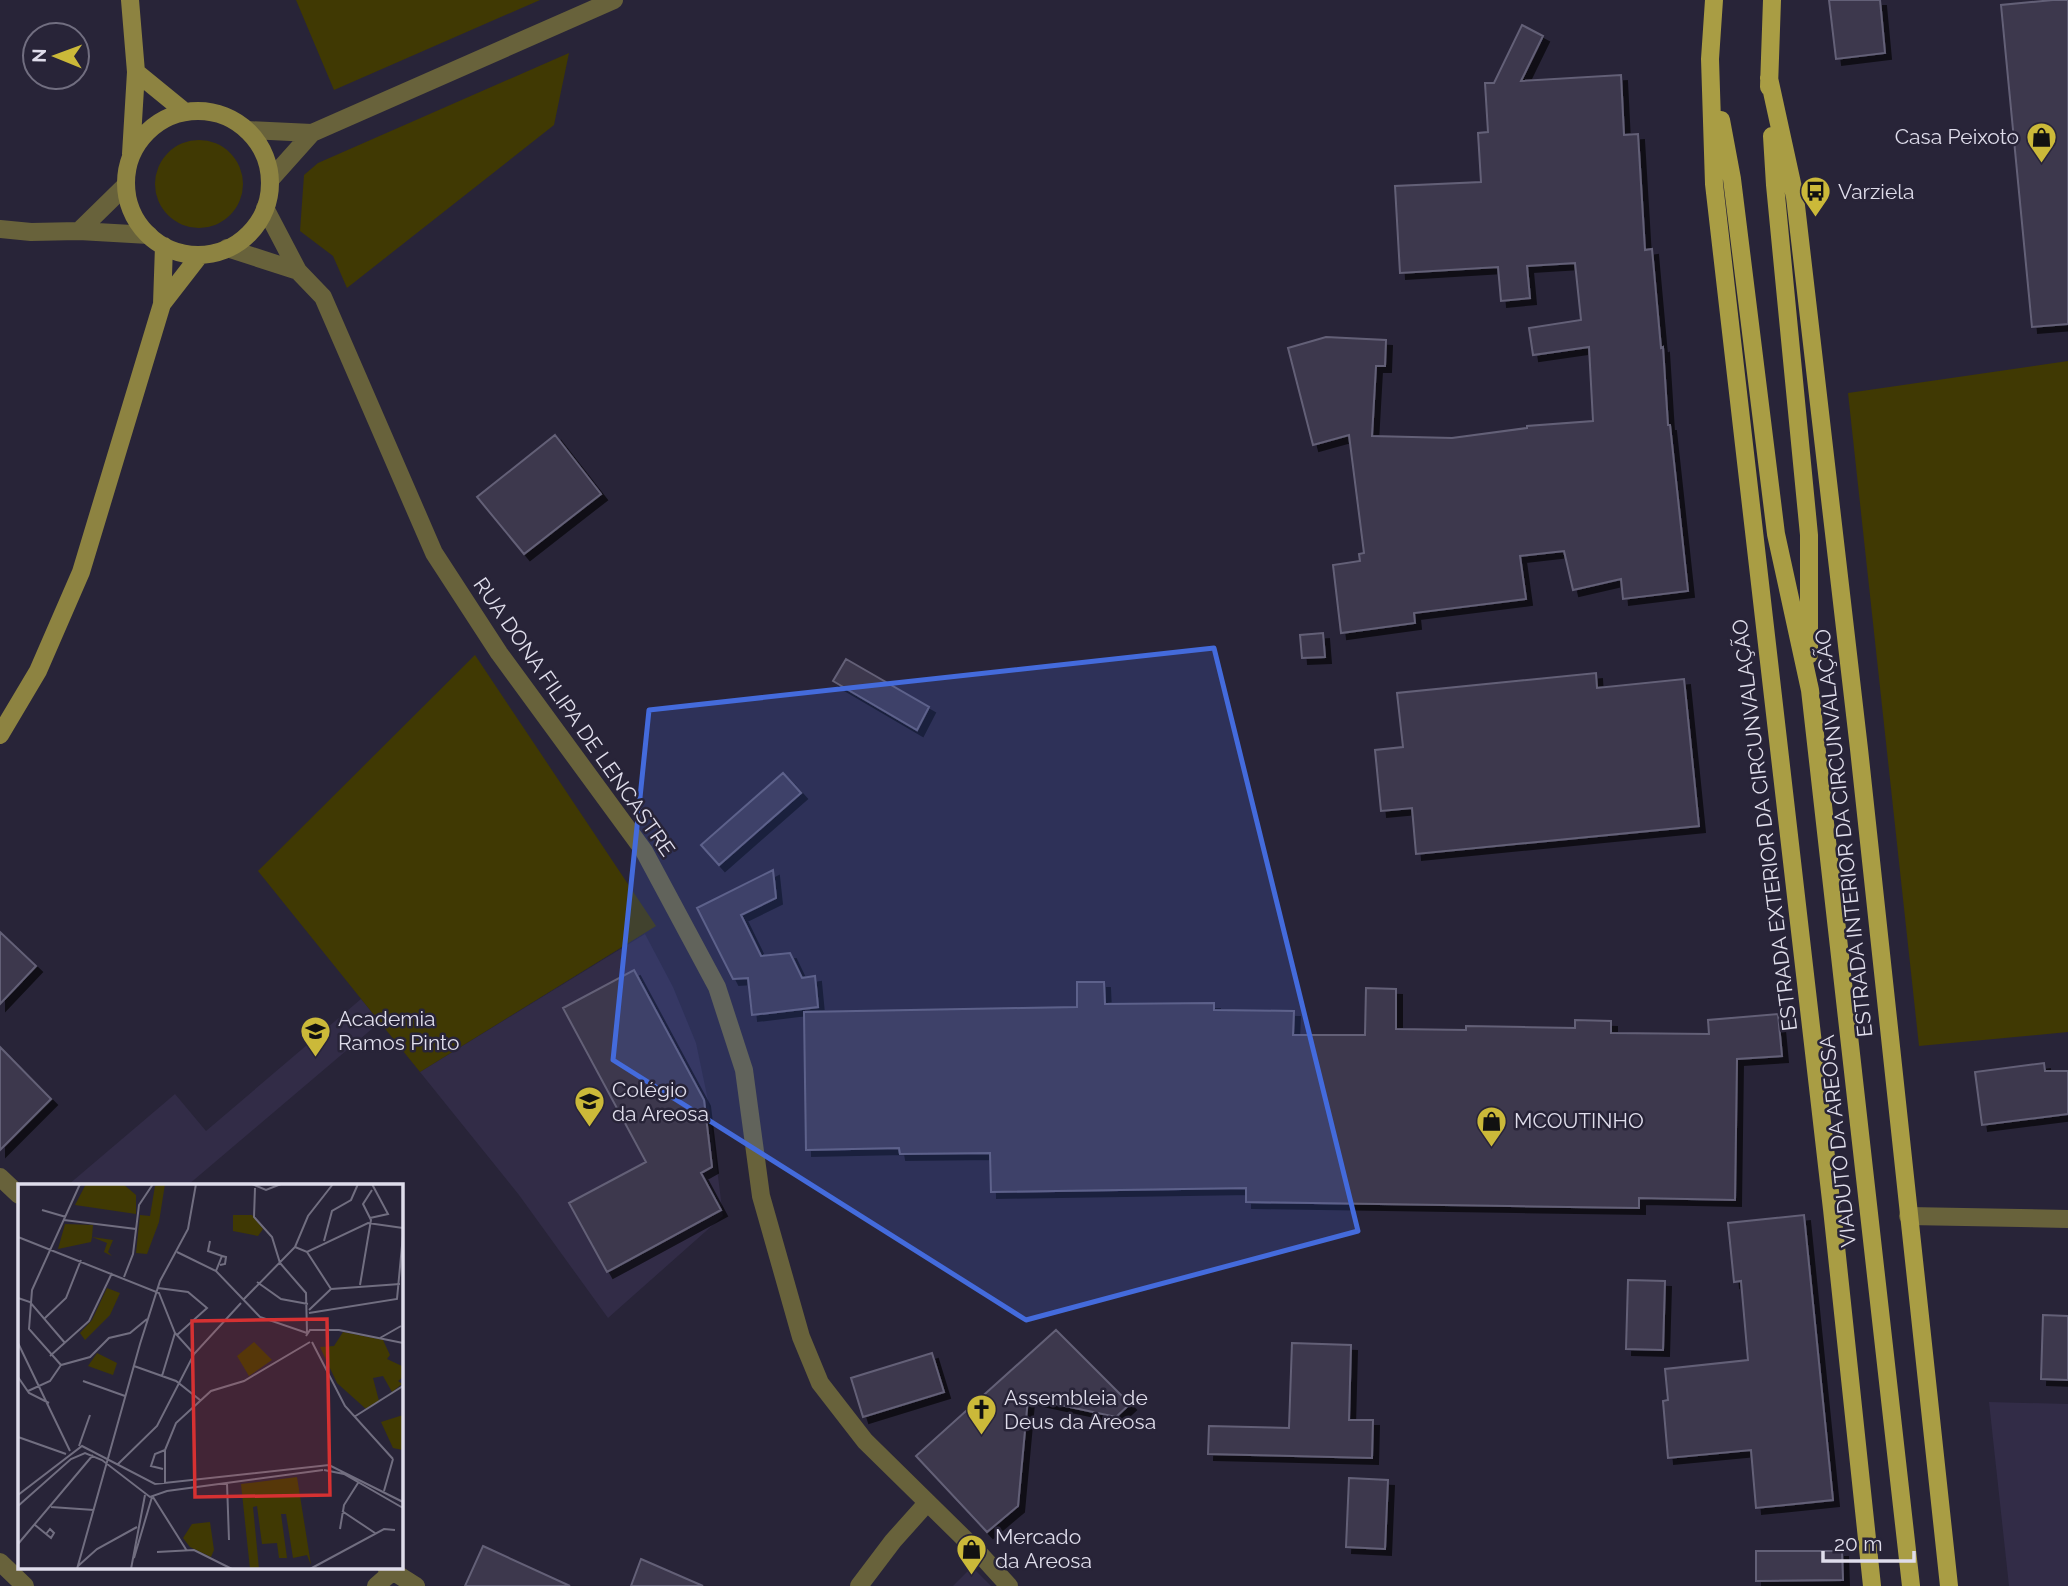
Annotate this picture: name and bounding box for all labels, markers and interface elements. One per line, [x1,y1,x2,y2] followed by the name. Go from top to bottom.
[21,21,91,91] north arrow
[28,48,50,63] text: N
[2025,120,2059,164] shop icon: Casa Peixoto
[1895,124,2019,149] place label: Casa Peixoto
[1798,175,1832,219] bus stop icon: Varziela
[1838,179,1914,204] place label: Varziela
[468,573,681,861] street label: RUA DONA FILIPA DE LENCASTRE
[1727,618,1802,1032] street label: ESTRADA EXTERIOR DA CIRCUNVALAÇÃO
[1810,628,1877,1038] street label: ESTRADA INTERIOR DA CIRCUNVALAÇÃO
[338,1006,459,1055] place label: Academia Ramos Pinto
[298,1014,332,1058] school or university icon: Academia Ramos Pinto
[1814,1034,1861,1249] street label: VIADUTO DA AREOSA
[612,1077,709,1126] place label: Colégio da Areosa
[572,1085,606,1129] school or university icon: Colégio da Areosa
[1474,1104,1508,1148] shop icon: MCOUTINHO
[1514,1108,1644,1133] place label: MCOUTINHO
[18,1184,402,1568] inset map
[1004,1385,1156,1434] place label: Assembleia de Deus da Areosa
[964,1393,998,1437] church icon: Assembleia de Deus da Areosa
[1823,1520,1914,1564] scale bar
[995,1524,1092,1573] place label: Mercado da Areosa
[1834,1531,1882,1556] text: 20 m
[955,1532,989,1576] shop icon: Mercado da Areosa

